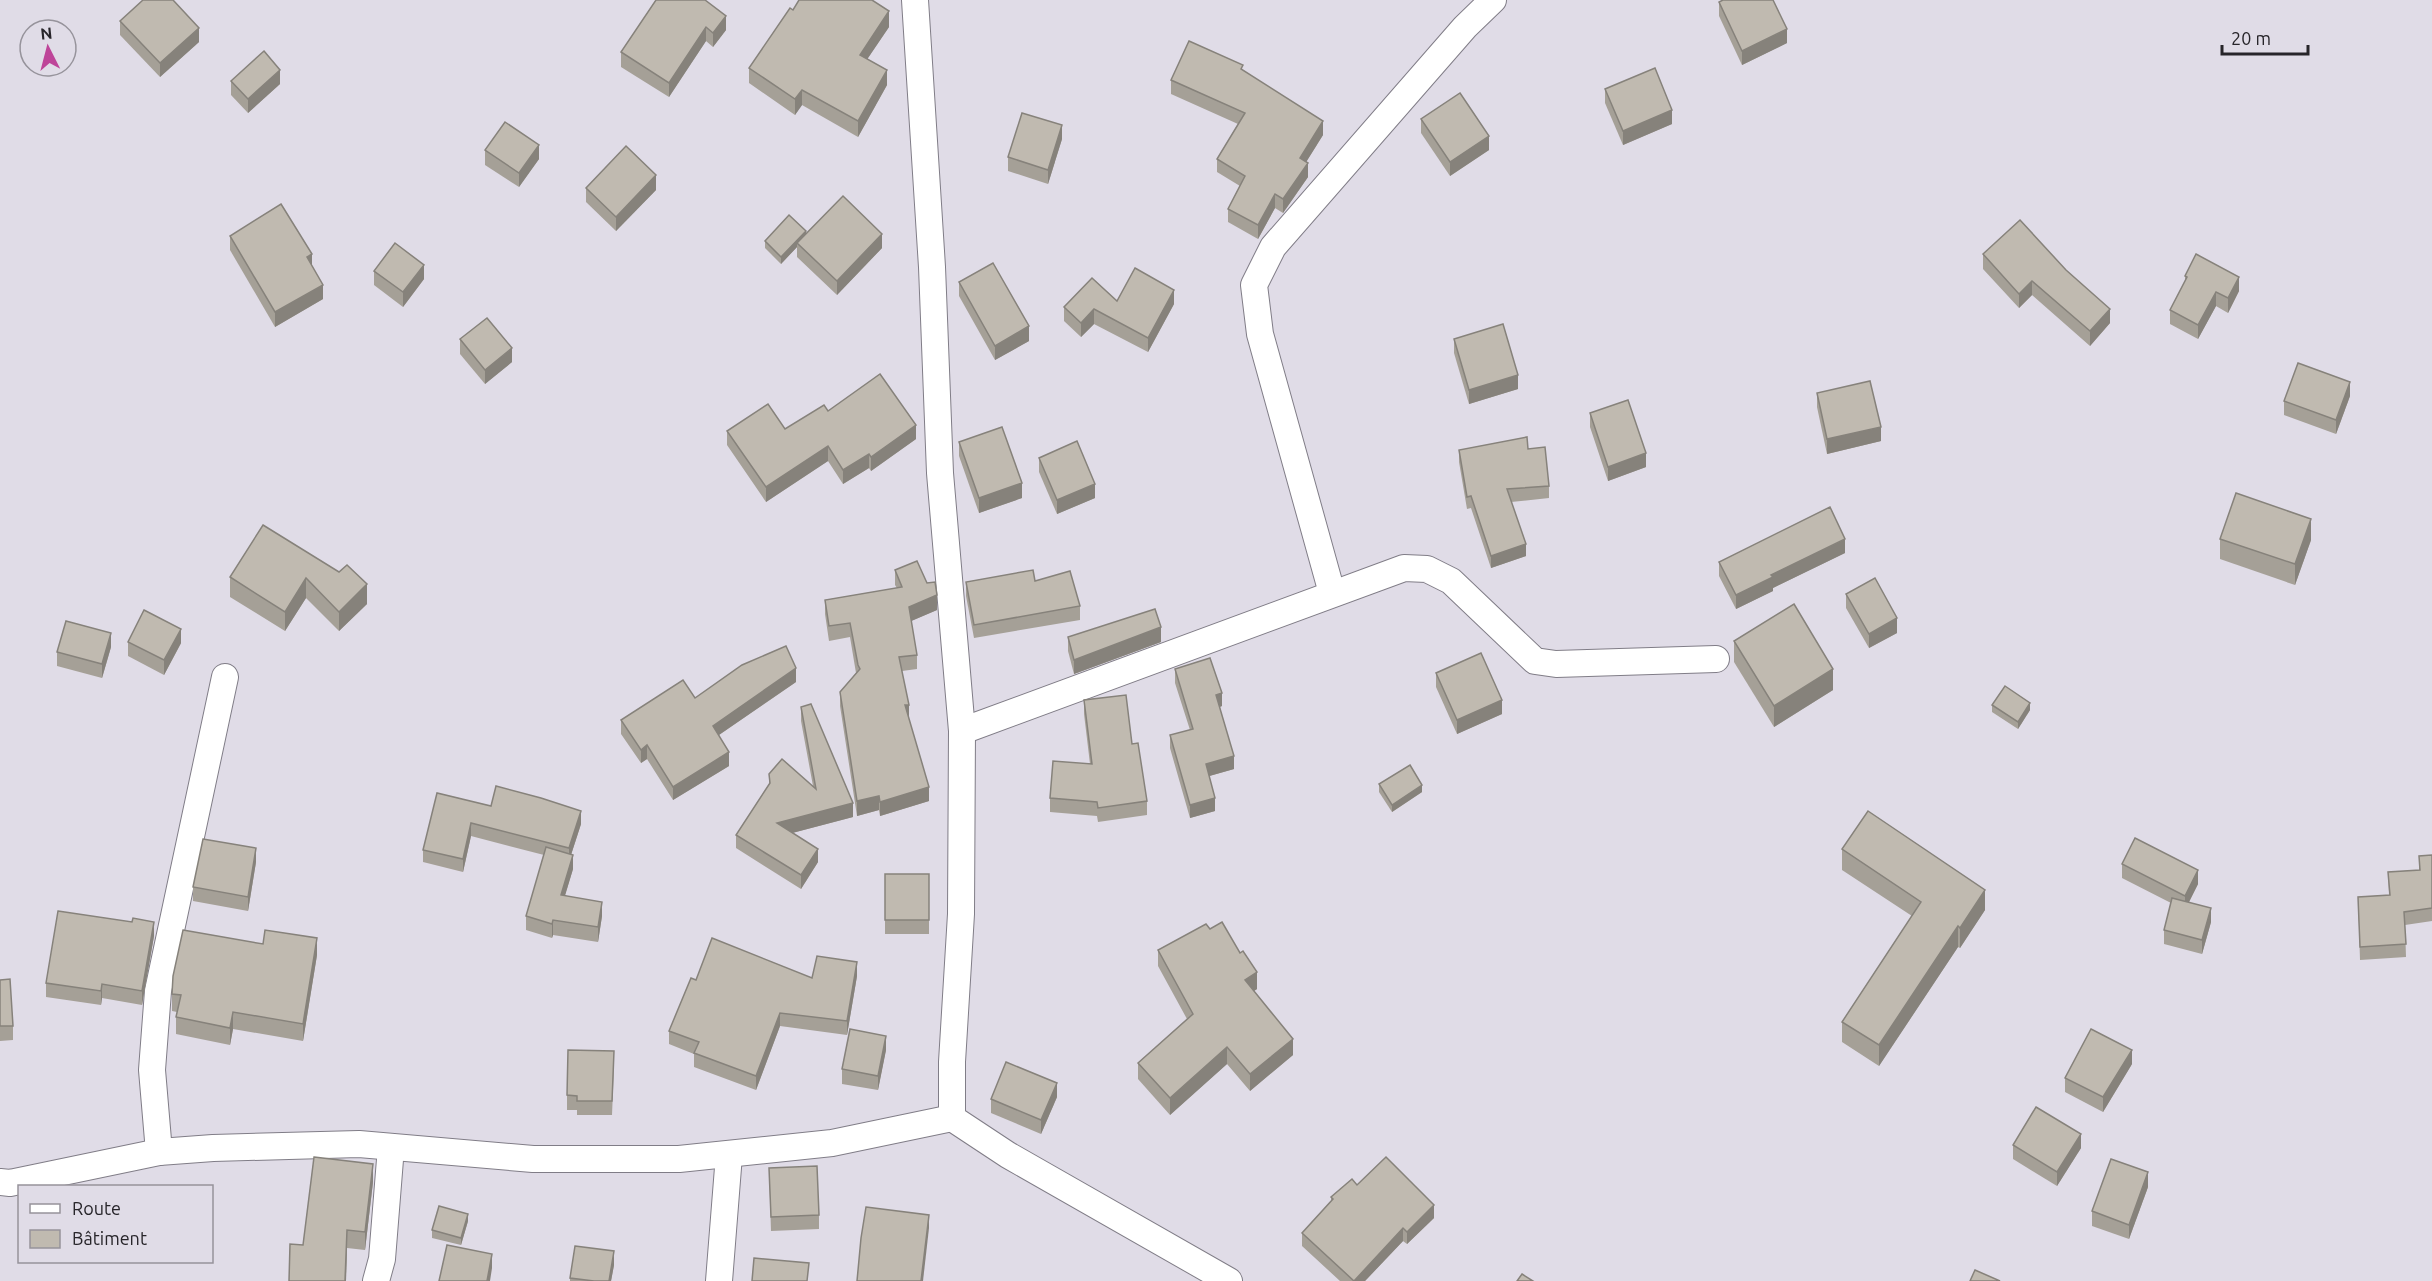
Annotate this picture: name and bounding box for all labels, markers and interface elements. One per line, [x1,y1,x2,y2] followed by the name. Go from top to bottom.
[18,18,78,78] north arrow
[2222,18,2308,56] scale bar
[40,24,53,43] text: N
[2231,28,2271,48] text: 20 m
[18,1185,213,1263] legend
[72,1198,121,1218] text: Route
[72,1228,147,1248] text: Bâtiment

